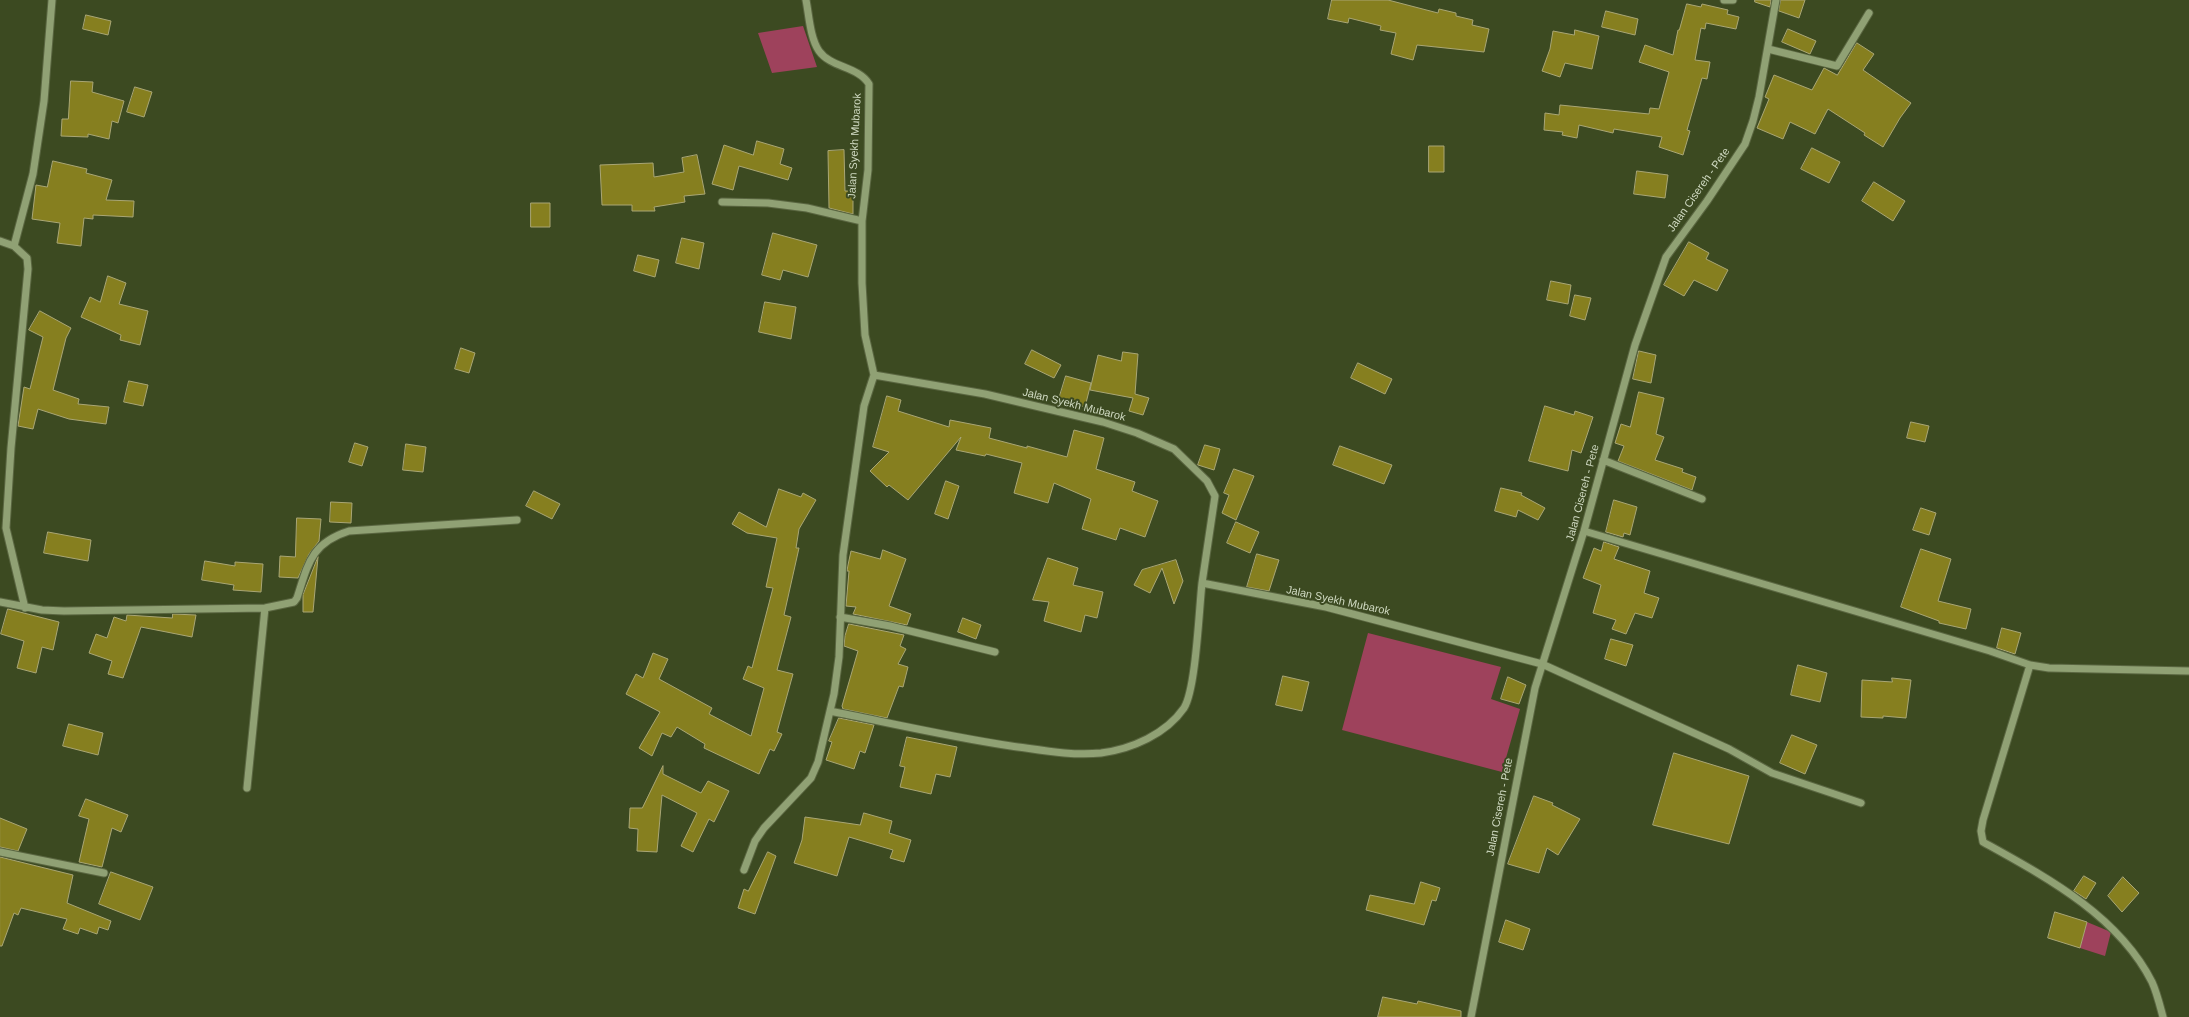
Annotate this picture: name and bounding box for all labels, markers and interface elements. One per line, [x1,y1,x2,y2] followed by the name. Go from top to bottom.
[846,93,864,199] street label: Jalan Syekh Mubarok
[1665,145,1733,235] street label: Jalan Cisereh - Pete
[1021,386,1127,424] street label: Jalan Syekh Mubarok
[1564,443,1602,543] street label: Jalan Cisereh - Pete
[1285,584,1391,618] street label: Jalan Syekh Mubarok
[1484,757,1516,857] street label: Jalan Cisereh - Pete

